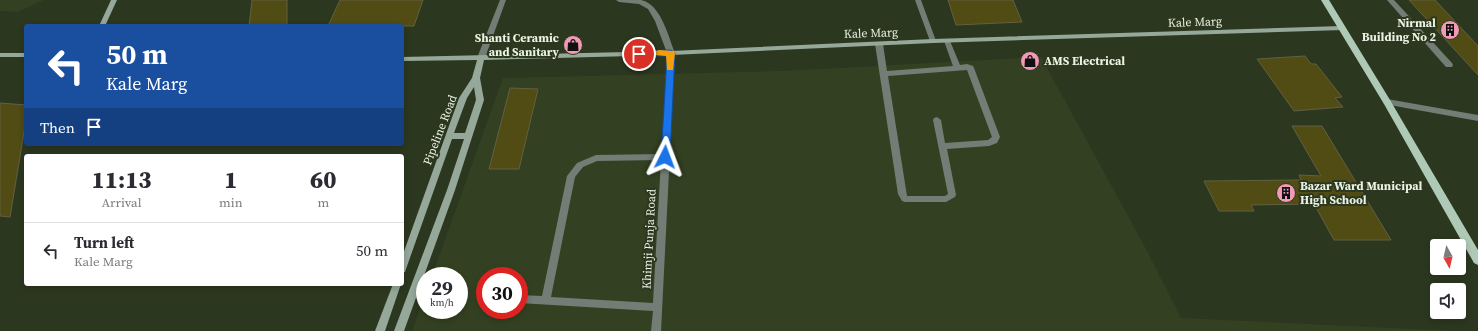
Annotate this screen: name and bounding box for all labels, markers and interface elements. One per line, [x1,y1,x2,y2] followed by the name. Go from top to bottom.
[1168,13,1222,31] street label: Kale Marg
[1362,15,1436,45] place label: Nirmal Building No 2
[1439,19,1461,41] building icon: Nirmal Building No 2
[844,24,898,42] street label: Kale Marg
[475,30,560,60] place label: Shanti Ceramic and Sanitary
[562,34,584,56] shop icon: Shanti Ceramic and Sanitary
[106,35,168,73] text: 50 m
[622,37,656,71] pin
[40,40,92,92] icon: left
[628,43,650,65] icon: arrive
[1019,50,1041,72] shop icon: AMS Electrical
[1044,53,1125,69] place label: AMS Electrical
[106,71,187,96] text: Kale Marg
[419,92,461,167] street label: Pipeline Road
[83,116,105,138] icon: arrive
[40,117,75,138] text: Then
[644,136,686,178] position arrow
[91,163,152,196] text: 11:13
[224,163,237,196] text: 1
[310,163,336,196] text: 60
[1300,178,1423,208] place label: Bazar Ward Municipal High School
[1275,182,1297,204] building icon: Bazar Ward Municipal High School
[638,188,660,289] street label: Khimji Punja Road
[101,194,142,211] text: Arrival
[219,194,243,211] text: min
[317,194,329,211] text: m
[74,232,134,253] text: Turn left
[1430,239,1466,275] north arrow
[1430,239,1466,319] map controls
[40,240,62,262] icon: left
[356,240,388,261] text: 50 m
[74,253,133,270] text: Kale Marg
[476,267,528,319] speed limit sign: 30
[431,274,453,302] text: 29
[1430,283,1466,319] button: sound
[430,296,454,309] text: km/h

